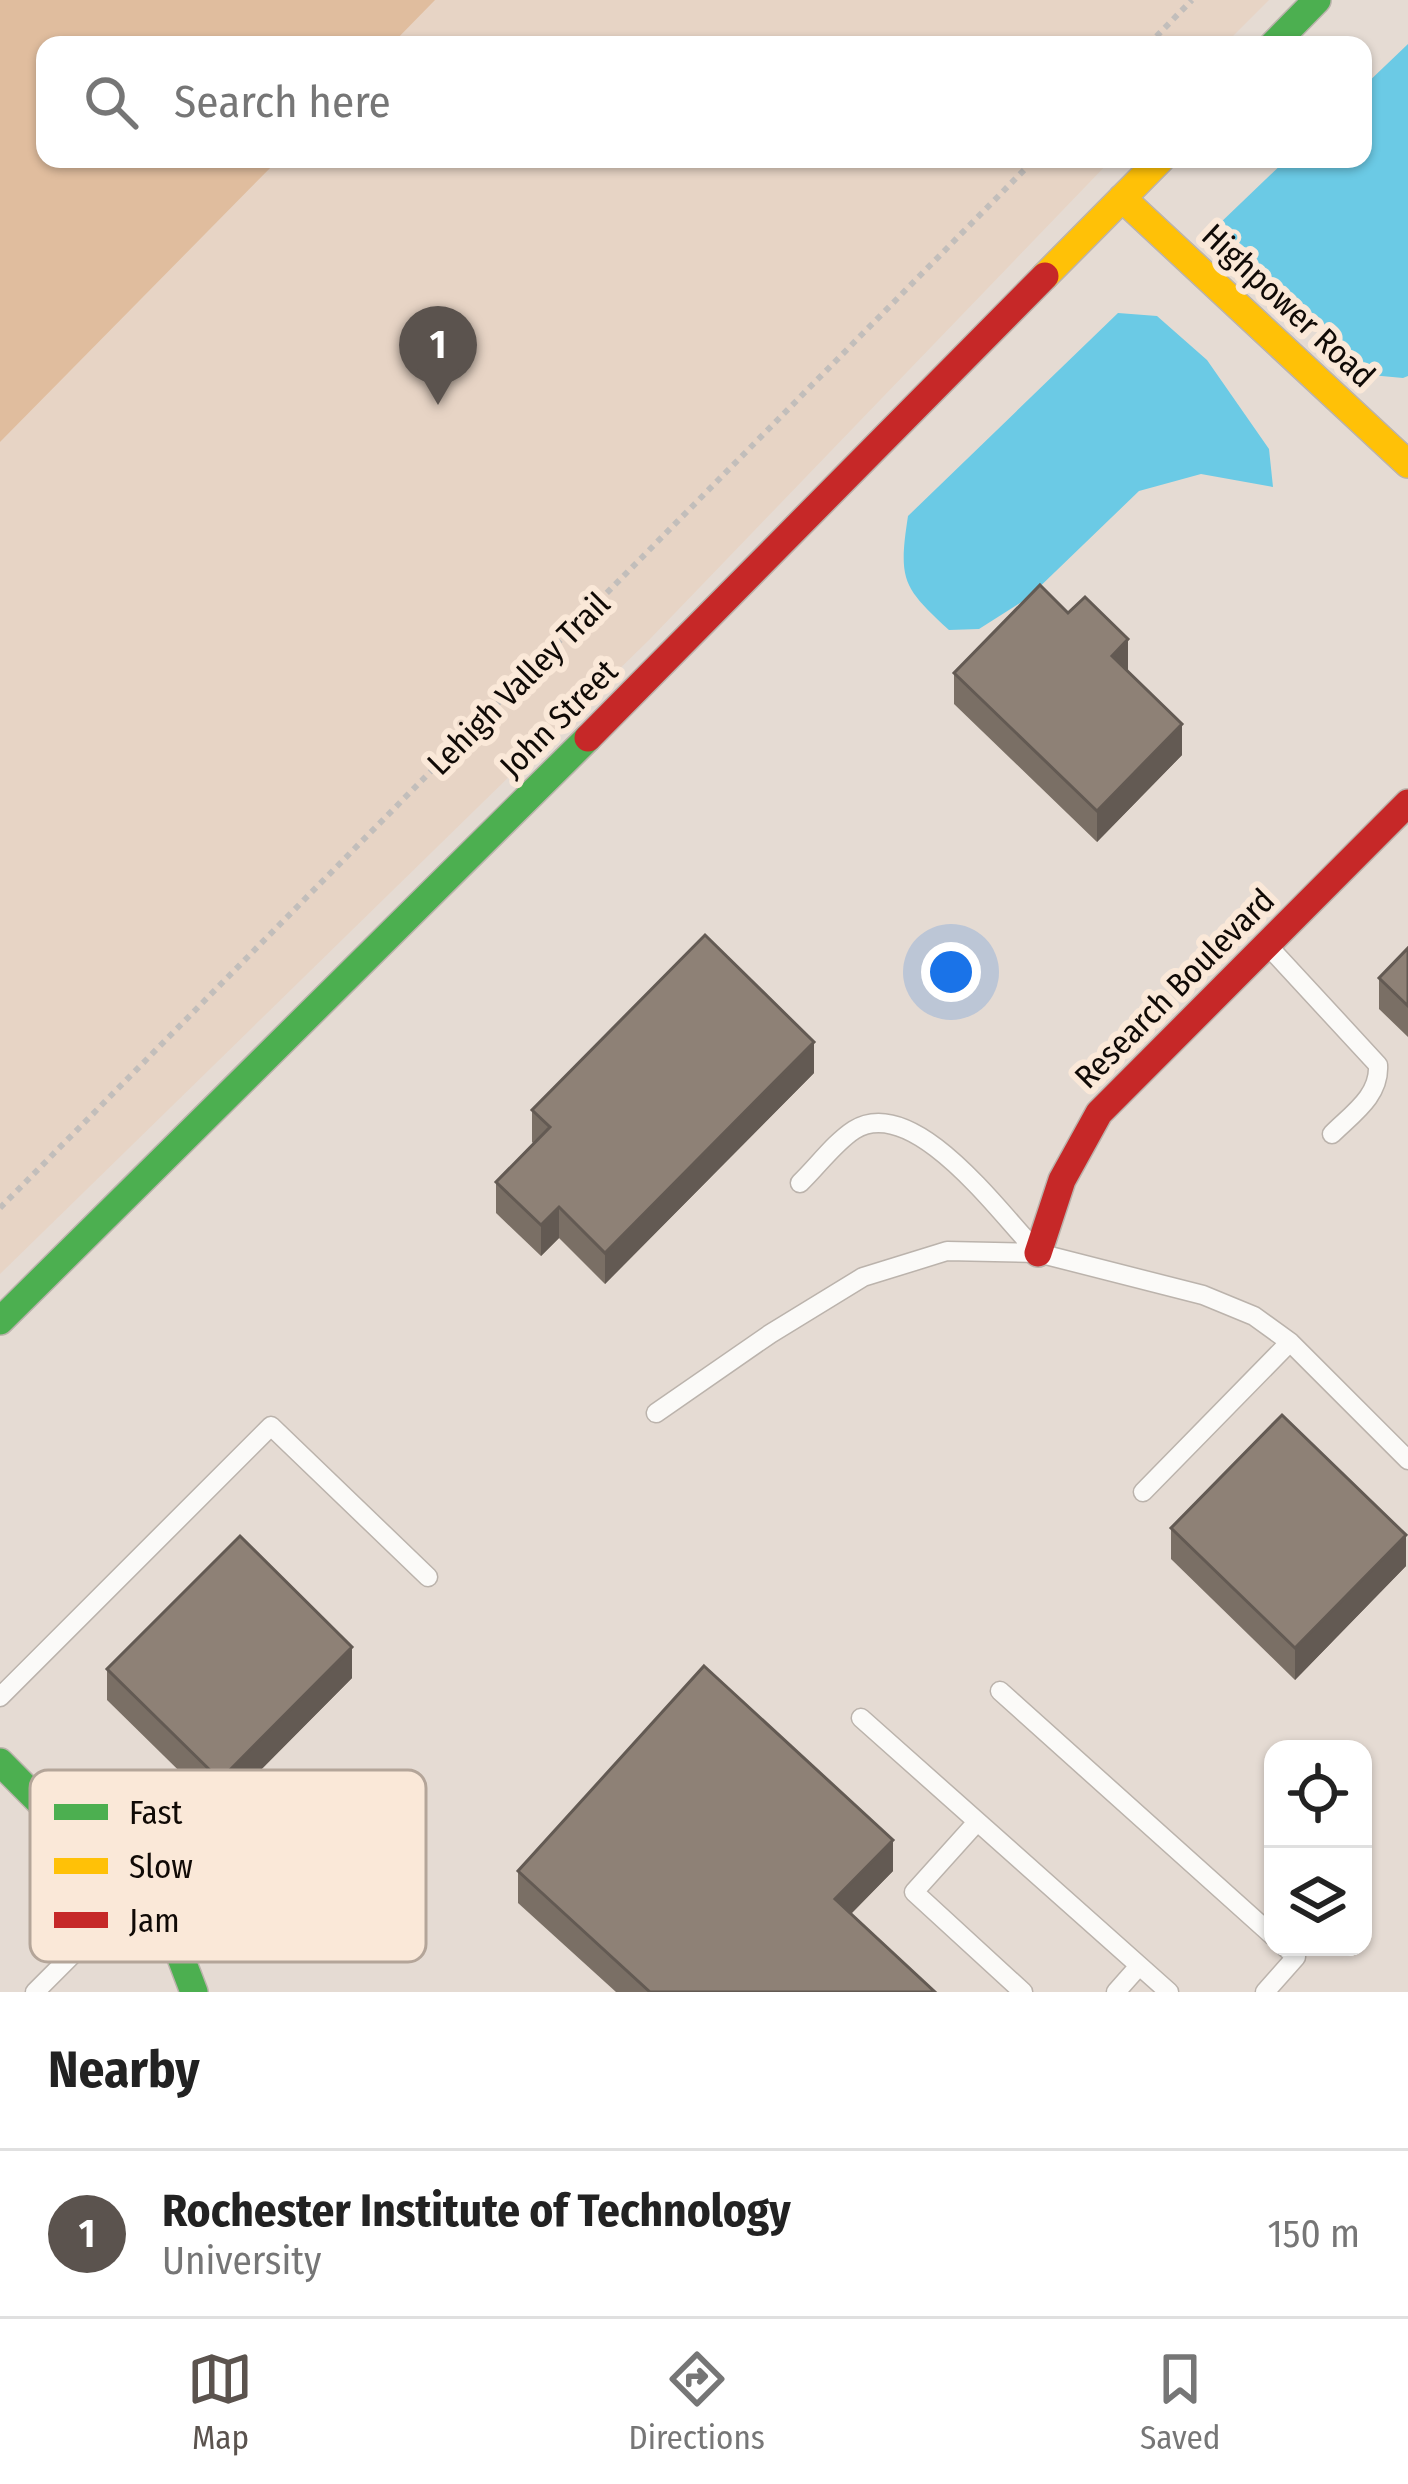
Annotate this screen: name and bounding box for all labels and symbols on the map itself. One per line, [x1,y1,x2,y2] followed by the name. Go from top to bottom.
[1194,215,1383,396] street label: Highpower Road
[399,306,477,405] pin: 1
[419,584,619,783] street label: Lehigh Valley Trail
[492,651,626,786] street label: John Street
[1067,881,1283,1097] street label: Research Boulevard
[921,942,981,1002] your location
[30,1770,426,1962] legend
[129,1793,183,1833] text: Fast
[129,1847,193,1887] text: Slow
[129,1901,180,1941] text: Jam

